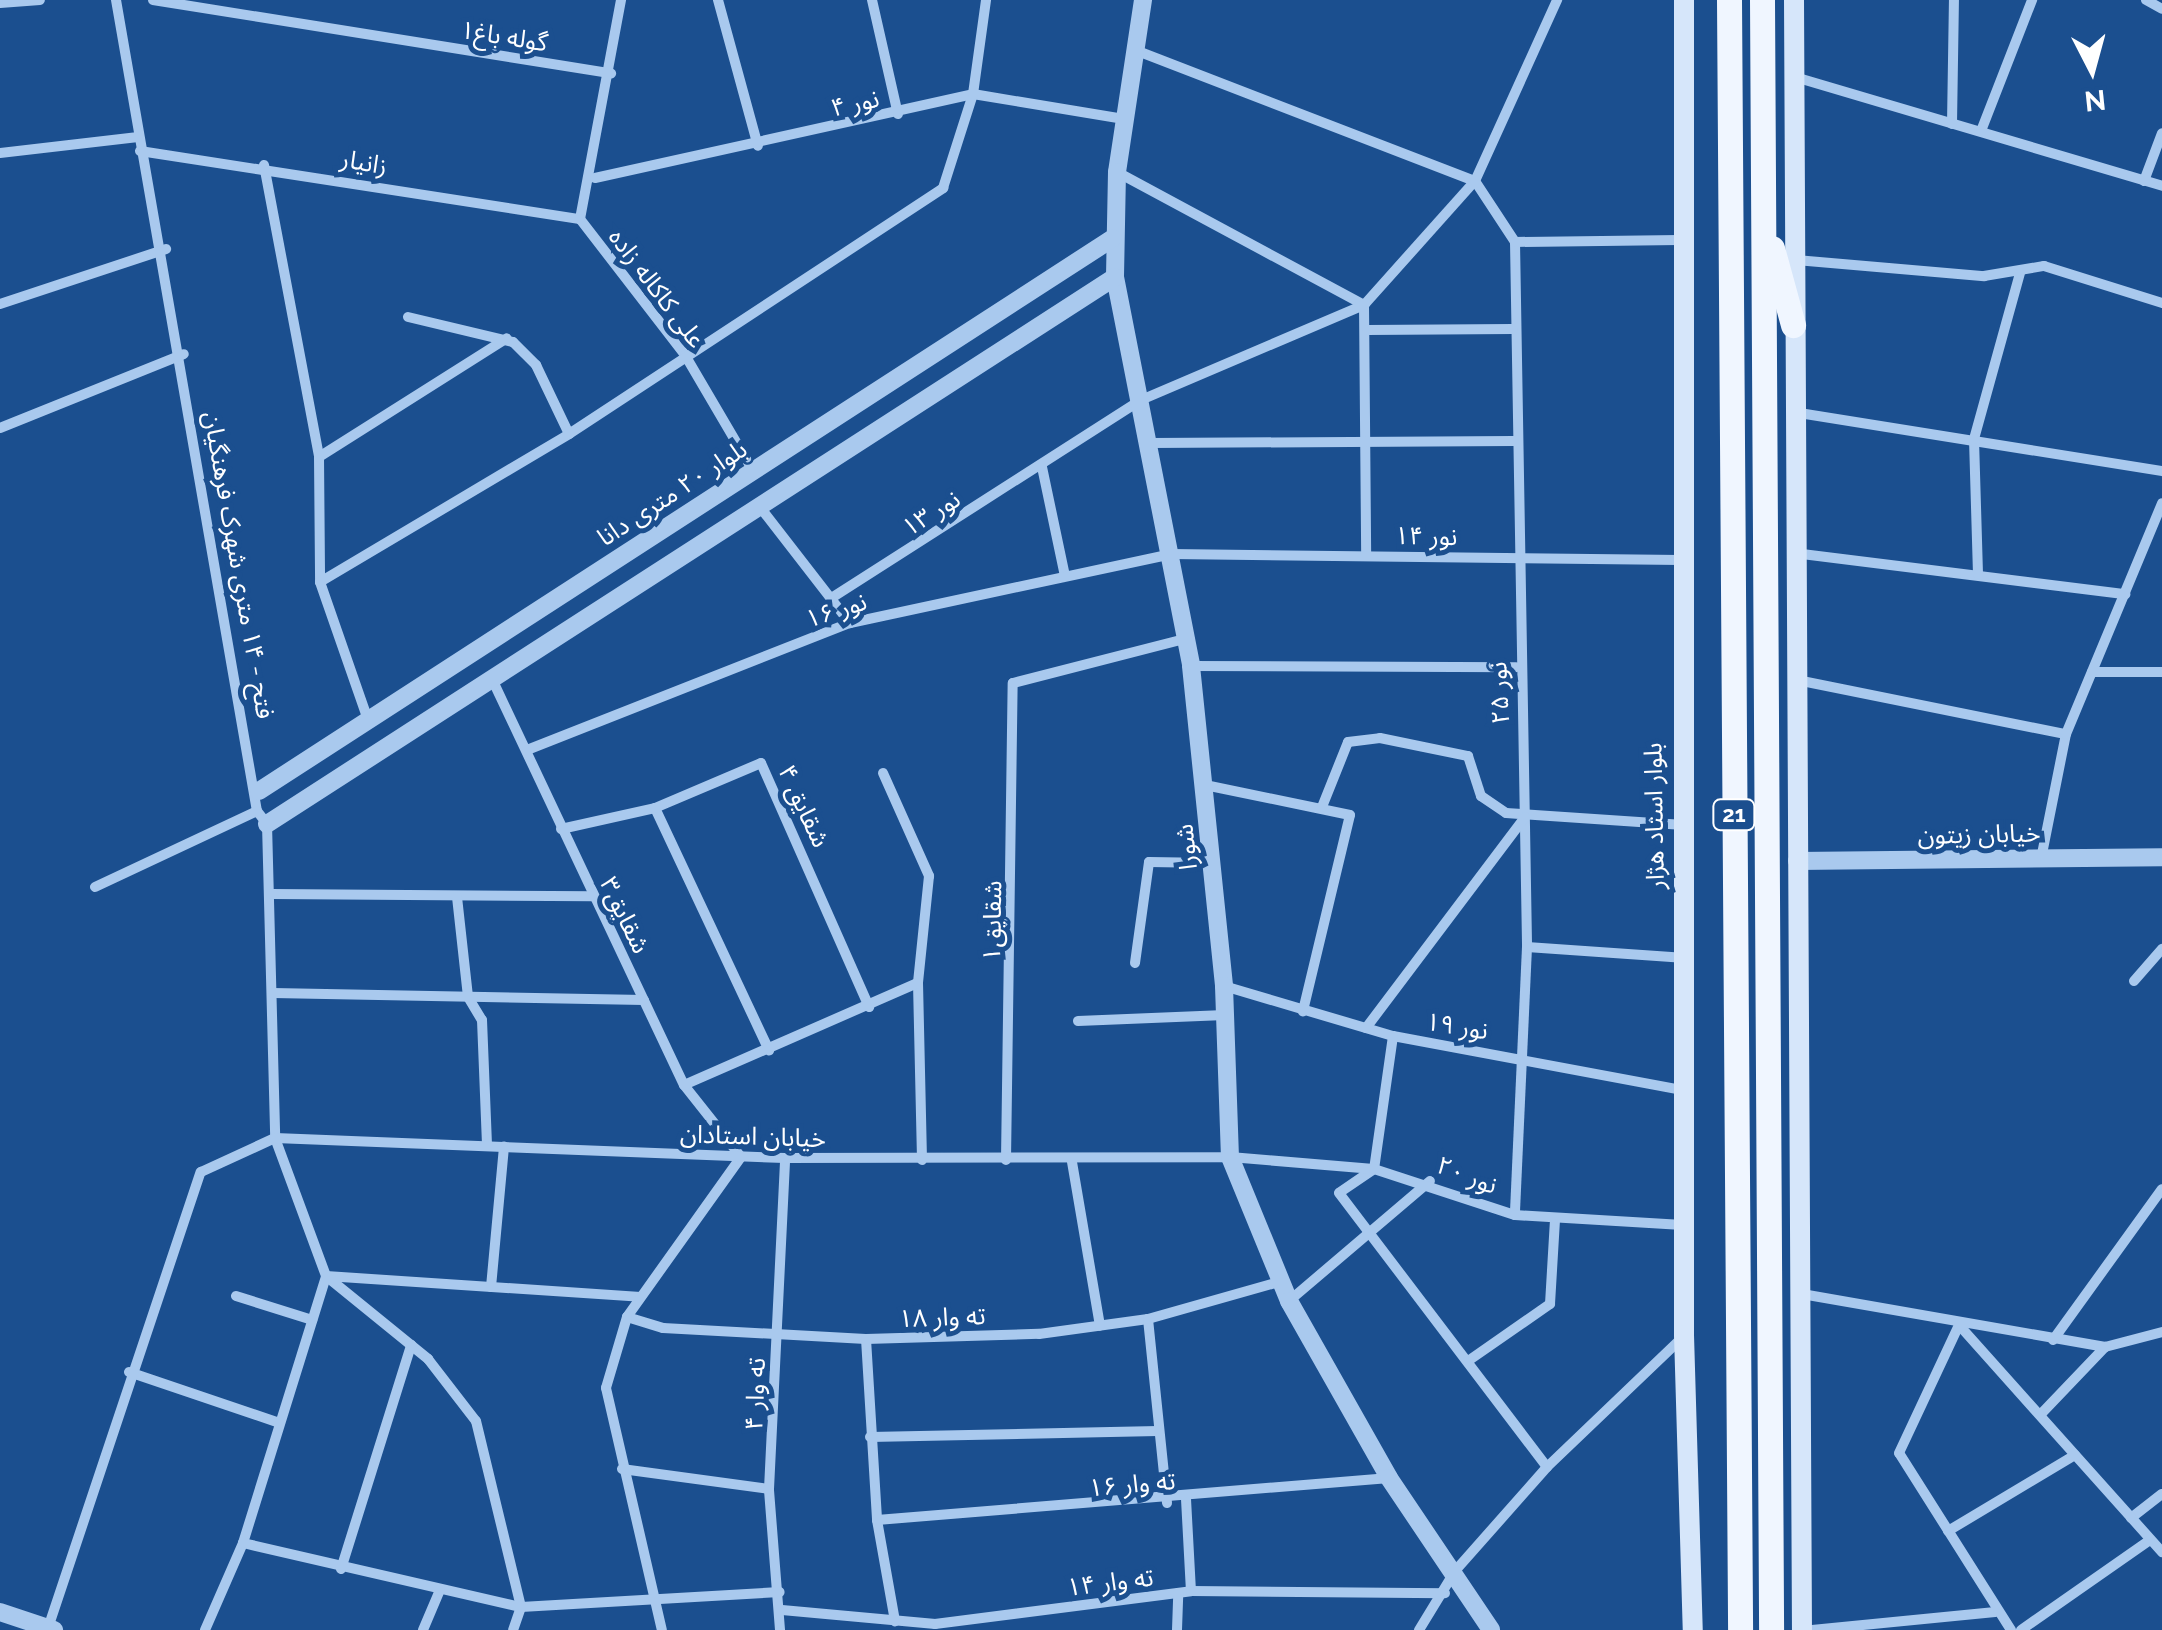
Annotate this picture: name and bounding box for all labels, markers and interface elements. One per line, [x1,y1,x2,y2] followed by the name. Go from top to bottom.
[458,14,550,58] street label: گوله باغ۱
[2042,20,2142,120] north arrow
[828,83,882,123] street label: نور ۴
[2083,83,2108,118] text: N
[338,143,390,181] street label: زانیار
[602,222,712,354] street label: علی کاکاله زاده
[197,409,281,721] street label: فتح - ۱۴ متری شهرک فرهنگیان
[592,434,752,552] street label: بلوار ۲۰ متری دانا
[896,484,966,542] street label: نور ۱۳
[1394,520,1458,552] street label: نور ۱۴
[802,586,870,634] street label: نور ۱۶
[1482,661,1516,725] street label: نور ۲۵
[1638,742,1670,890] street label: بلوار استاد هژار
[772,760,836,852] street label: شقایق ۴
[1712,798,1756,832] road number: 21
[1917,818,2041,850] street label: خیابان زیتون
[1169,823,1203,871] street label: شورا
[594,872,656,958] street label: شقایق۳
[976,880,1008,962] street label: شقایق۱
[1424,1006,1490,1046] street label: نور ۱۹
[680,1118,826,1154] street label: خیابان استادان
[1432,1150,1502,1200] street label: نور ۲۰
[898,1300,986,1334] street label: ته وار ۱۸
[739,1357,771,1431] street label: ته وار ۴
[1087,1465,1177,1503] street label: ته وار ۱۶
[1065,1562,1155,1602] street label: ته وار ۱۴

